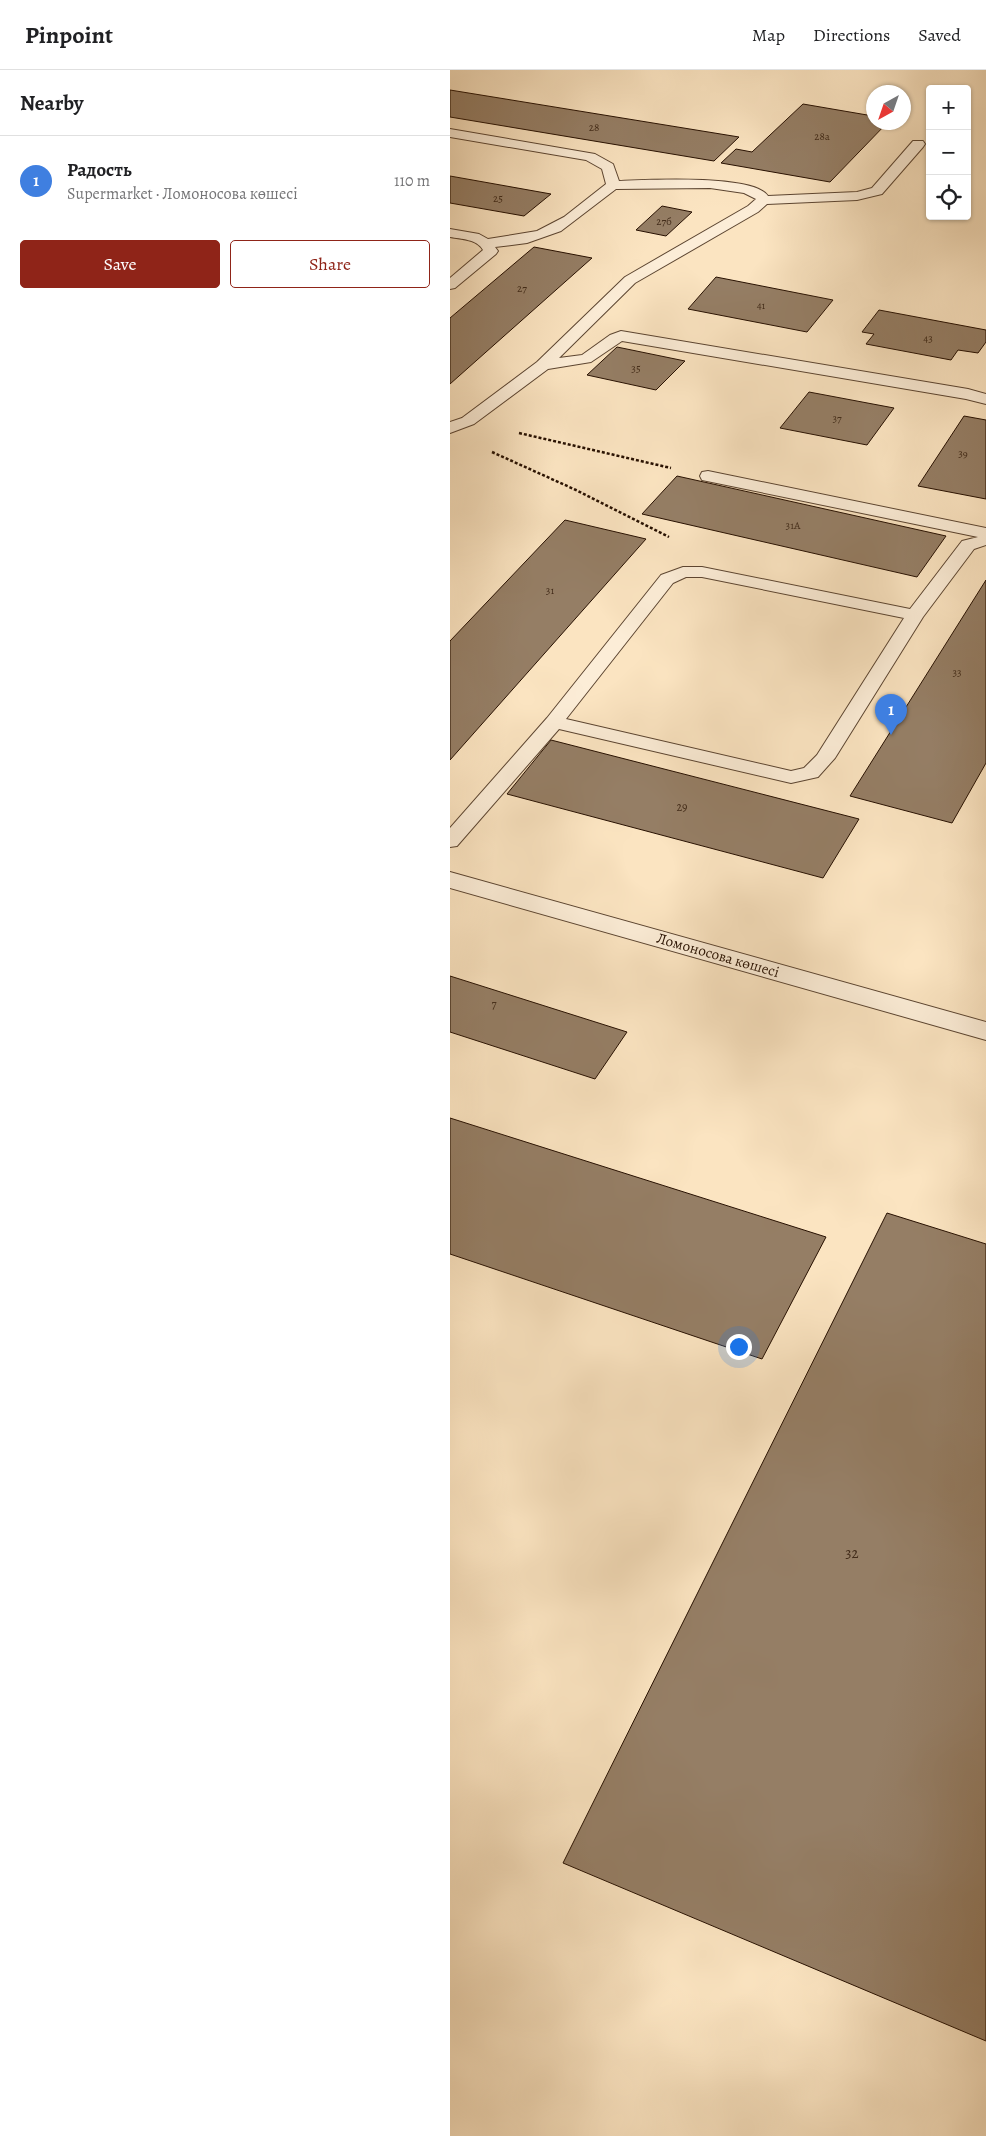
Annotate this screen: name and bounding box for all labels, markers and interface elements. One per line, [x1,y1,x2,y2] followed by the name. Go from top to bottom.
[25,19,113,51] text: Pinpoint
[752,23,785,47] text: Map
[813,23,890,47] text: Directions
[918,23,961,47] text: Saved
[866,85,911,130] north arrow
[926,85,971,220] map controls
[926,85,971,130] button: +
[20,89,83,117] text: Nearby
[589,120,599,135] house number: 28
[814,129,831,144] house number: 28а
[926,130,971,175] button: −
[67,157,132,183] text: Радость
[33,170,39,192] text: 1
[394,170,430,192] text: 110 m
[926,175,971,220] button: locate
[67,183,298,205] text: Supermarket · Ломоносова көшесі
[493,191,503,206] house number: 25
[656,214,672,229] house number: 27б
[20,240,220,288] button: Save
[230,240,430,288] button: Share
[517,281,527,296] house number: 27
[757,298,766,313] house number: 41
[923,331,933,346] house number: 43
[631,361,641,376] house number: 35
[832,411,842,426] house number: 37
[958,446,968,461] house number: 39
[786,518,801,533] house number: 31А
[546,583,554,598] house number: 31
[952,665,962,680] house number: 33
[875,694,907,735] pin: 1
[676,799,688,815] house number: 29
[654,928,782,982] street label: Ломоносова көшесі
[491,996,497,1012] house number: 7
[726,1334,752,1360] your location
[845,1543,859,1563] house number: 32

